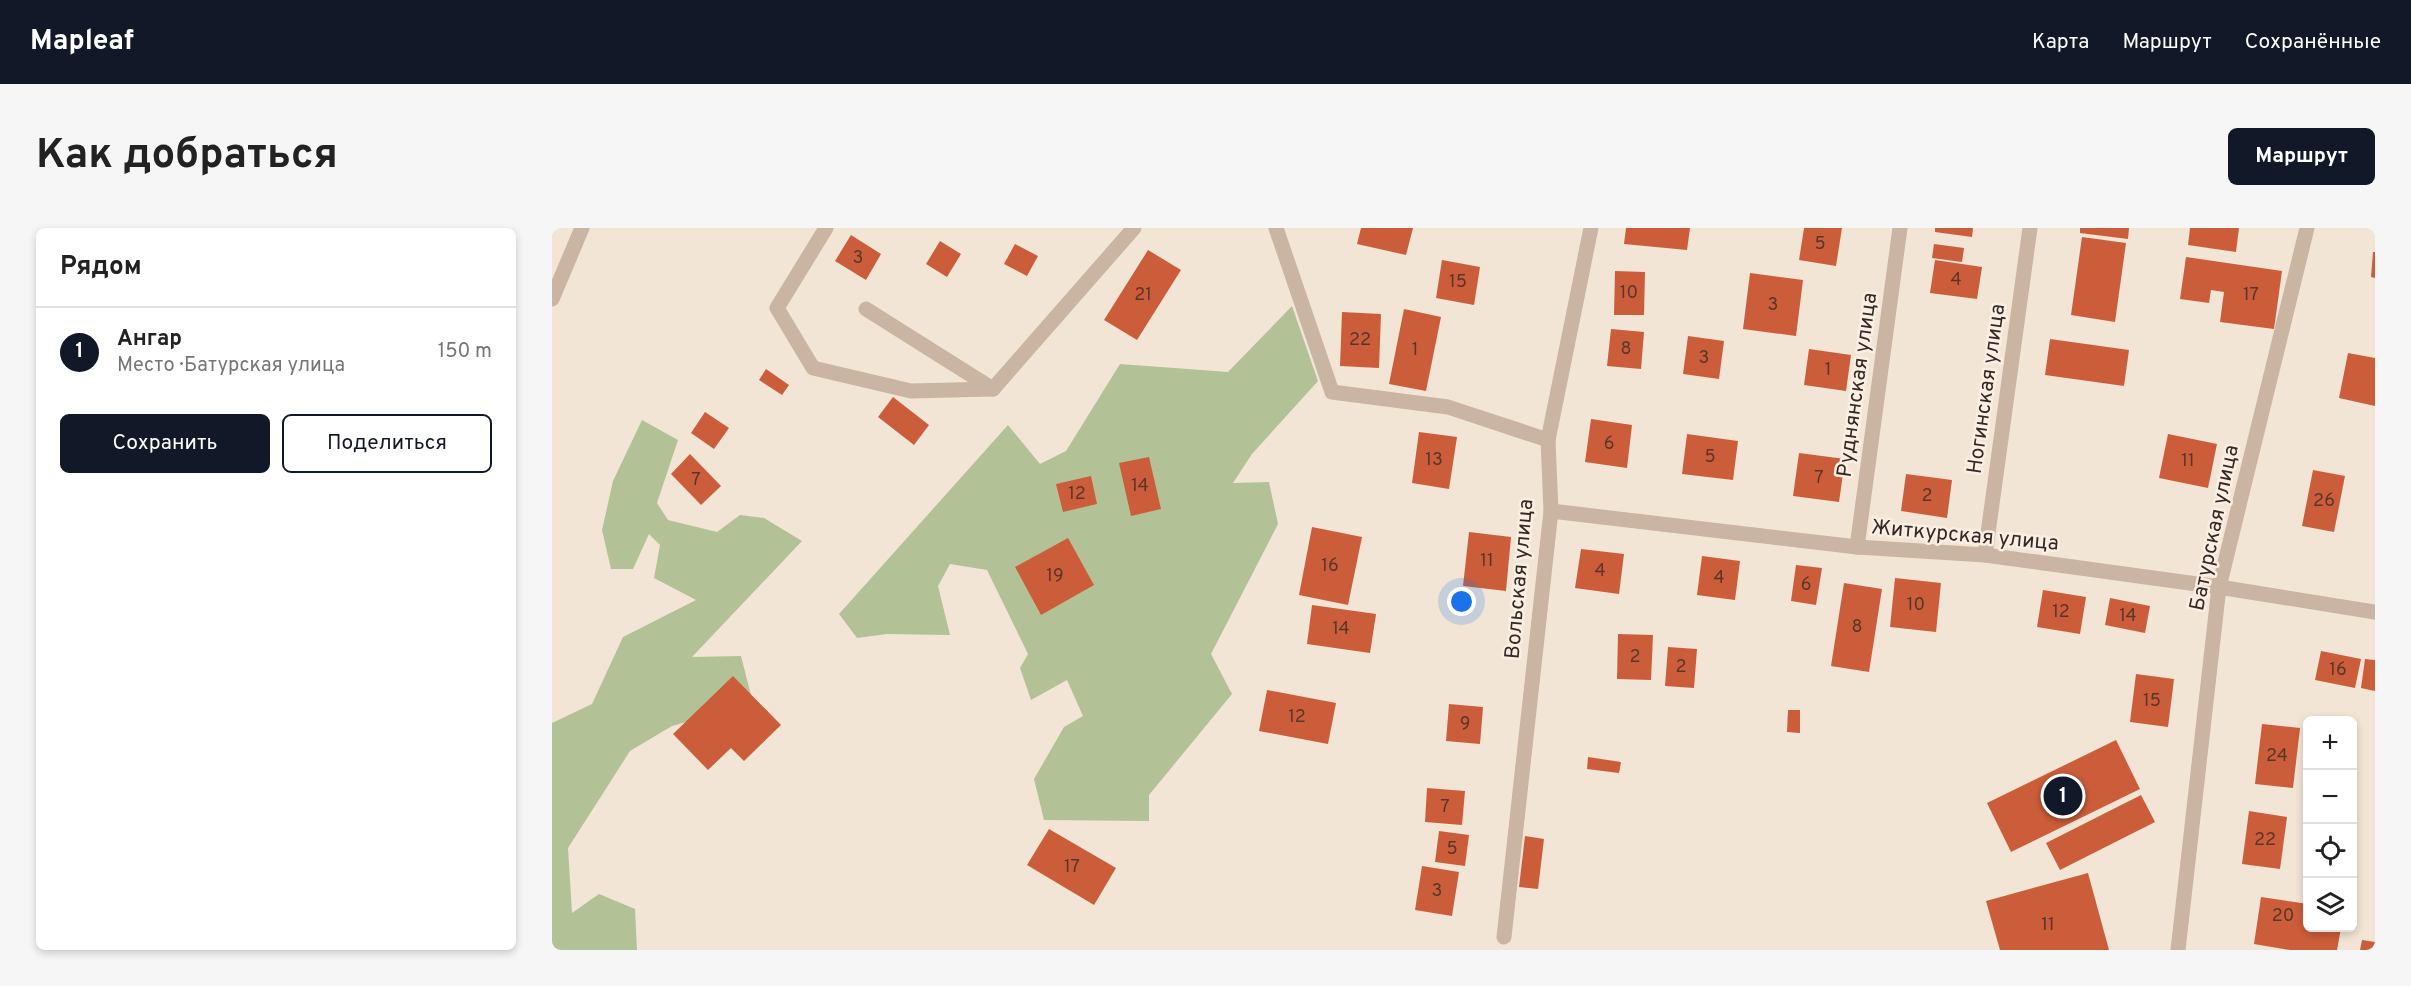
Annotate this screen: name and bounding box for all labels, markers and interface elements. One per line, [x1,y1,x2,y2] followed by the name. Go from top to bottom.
[30,24,134,60] text: Mapleaf
[2032,29,2089,56] text: Карта
[2122,29,2212,56] text: Маршрут
[2245,29,2381,56] text: Сохранённые
[2228,128,2375,185] button: Маршрут
[36,130,338,183] text: Как добраться
[1814,233,1826,256] house number: 5
[853,247,863,270] house number: 3
[60,251,142,284] text: Рядом
[1950,269,1962,292] house number: 4
[1449,271,1467,294] house number: 15
[1620,282,1638,305] house number: 10
[1134,284,1152,307] house number: 21
[2243,284,2259,307] house number: 17
[1832,291,1884,479] street label: Руднянская улица
[1768,294,1778,317] house number: 3
[1962,302,2012,476] street label: Ногинская улица
[117,326,182,353] text: Ангар
[1349,329,1371,352] house number: 22
[1621,338,1632,361] house number: 8
[76,339,84,365] text: 1
[438,339,492,365] text: 150 m
[1412,339,1418,362] house number: 1
[1699,347,1709,370] house number: 3
[117,353,345,379] text: Место · Батурская улица
[1825,359,1831,382] house number: 1
[60,414,270,473] button: Сохранить
[282,414,492,473] button: Поделиться
[1604,433,1614,456] house number: 6
[2184,442,2246,614] street label: Батурская улица
[1704,446,1716,469] house number: 5
[1425,449,1443,472] house number: 13
[2181,450,2195,473] house number: 11
[1814,467,1824,490] house number: 7
[691,469,701,492] house number: 7
[1131,475,1149,498] house number: 14
[1068,483,1086,506] house number: 12
[1921,485,1933,508] house number: 2
[2313,490,2335,513] house number: 26
[1500,498,1540,660] street label: Вольская улица
[1870,514,2060,558] street label: Житкурская улица
[1480,550,1494,573] house number: 11
[1321,555,1339,578] house number: 16
[1594,560,1606,583] house number: 4
[1046,565,1064,588] house number: 19
[1713,567,1725,590] house number: 4
[1801,574,1811,597] house number: 6
[1447,587,1476,616] your location
[1907,594,1925,617] house number: 10
[2052,601,2070,624] house number: 12
[2119,605,2137,628] house number: 14
[1852,616,1863,639] house number: 8
[1332,618,1350,641] house number: 14
[1629,646,1641,669] house number: 2
[1675,656,1687,679] house number: 2
[2329,659,2347,682] house number: 16
[2143,690,2161,713] house number: 15
[1288,706,1306,729] house number: 12
[1460,713,1470,736] house number: 9
[2303,716,2357,932] map controls
[2303,716,2357,770] button: +
[2266,745,2288,768] house number: 24
[2303,770,2357,824] button: −
[2044,774,2082,818] pin: 1
[1440,796,1450,819] house number: 7
[2303,824,2357,878] button: locate
[2254,829,2276,852] house number: 22
[1446,838,1458,861] house number: 5
[1064,856,1080,879] house number: 17
[2303,878,2357,932] button: layers
[1432,880,1442,903] house number: 3
[2272,905,2294,928] house number: 20
[2041,914,2055,937] house number: 11

